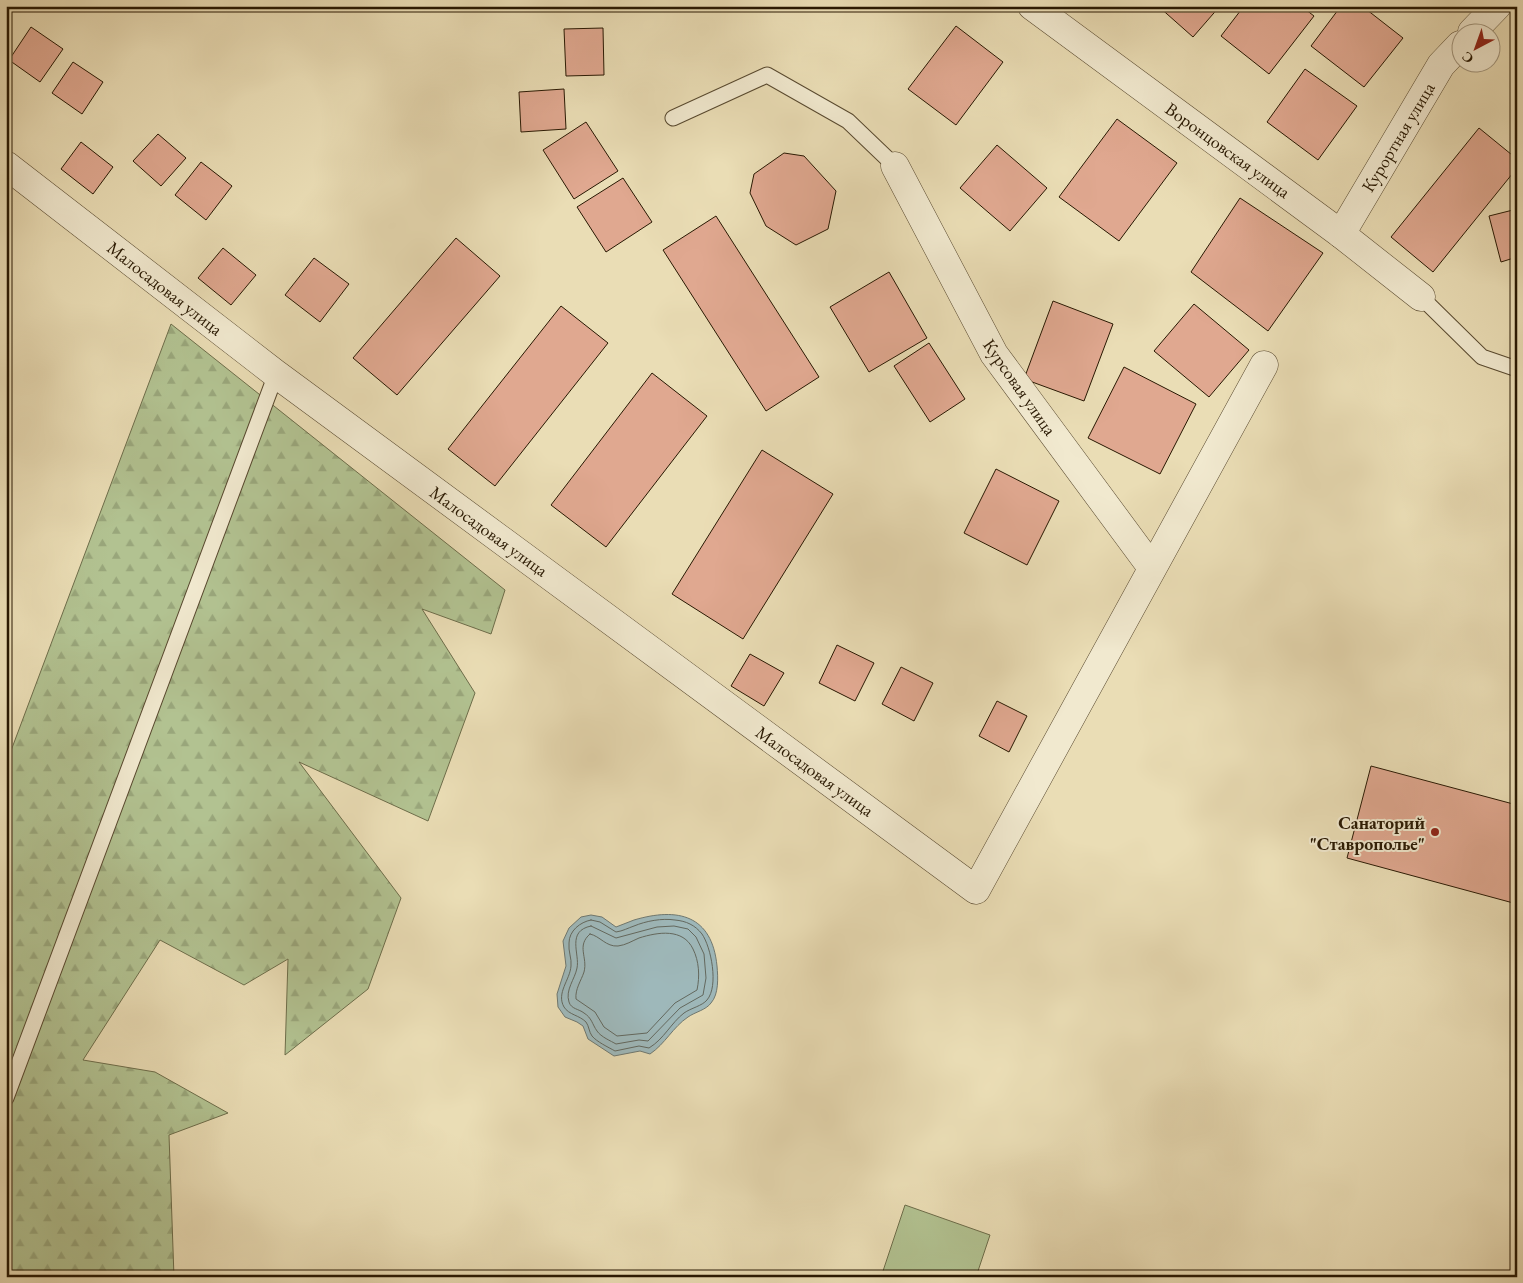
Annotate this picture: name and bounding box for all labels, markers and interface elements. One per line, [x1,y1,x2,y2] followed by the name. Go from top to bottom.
[1450,22,1500,72] north arrow
[1458,48,1477,68] text: С
[1356,77,1440,196] street label: Курортная улица
[1161,97,1296,204] street label: Воронцовская улица
[103,236,228,341] street label: Малосадовая улица
[978,334,1062,440] street label: Курсовая улица
[425,480,553,582] street label: Малосадовая улица
[751,720,879,822] street label: Малосадовая улица
[1310,811,1425,855] place label: Санаторий "Ставрополье"
[1429,826,1441,838] marker: Санаторий "Ставрополье"

